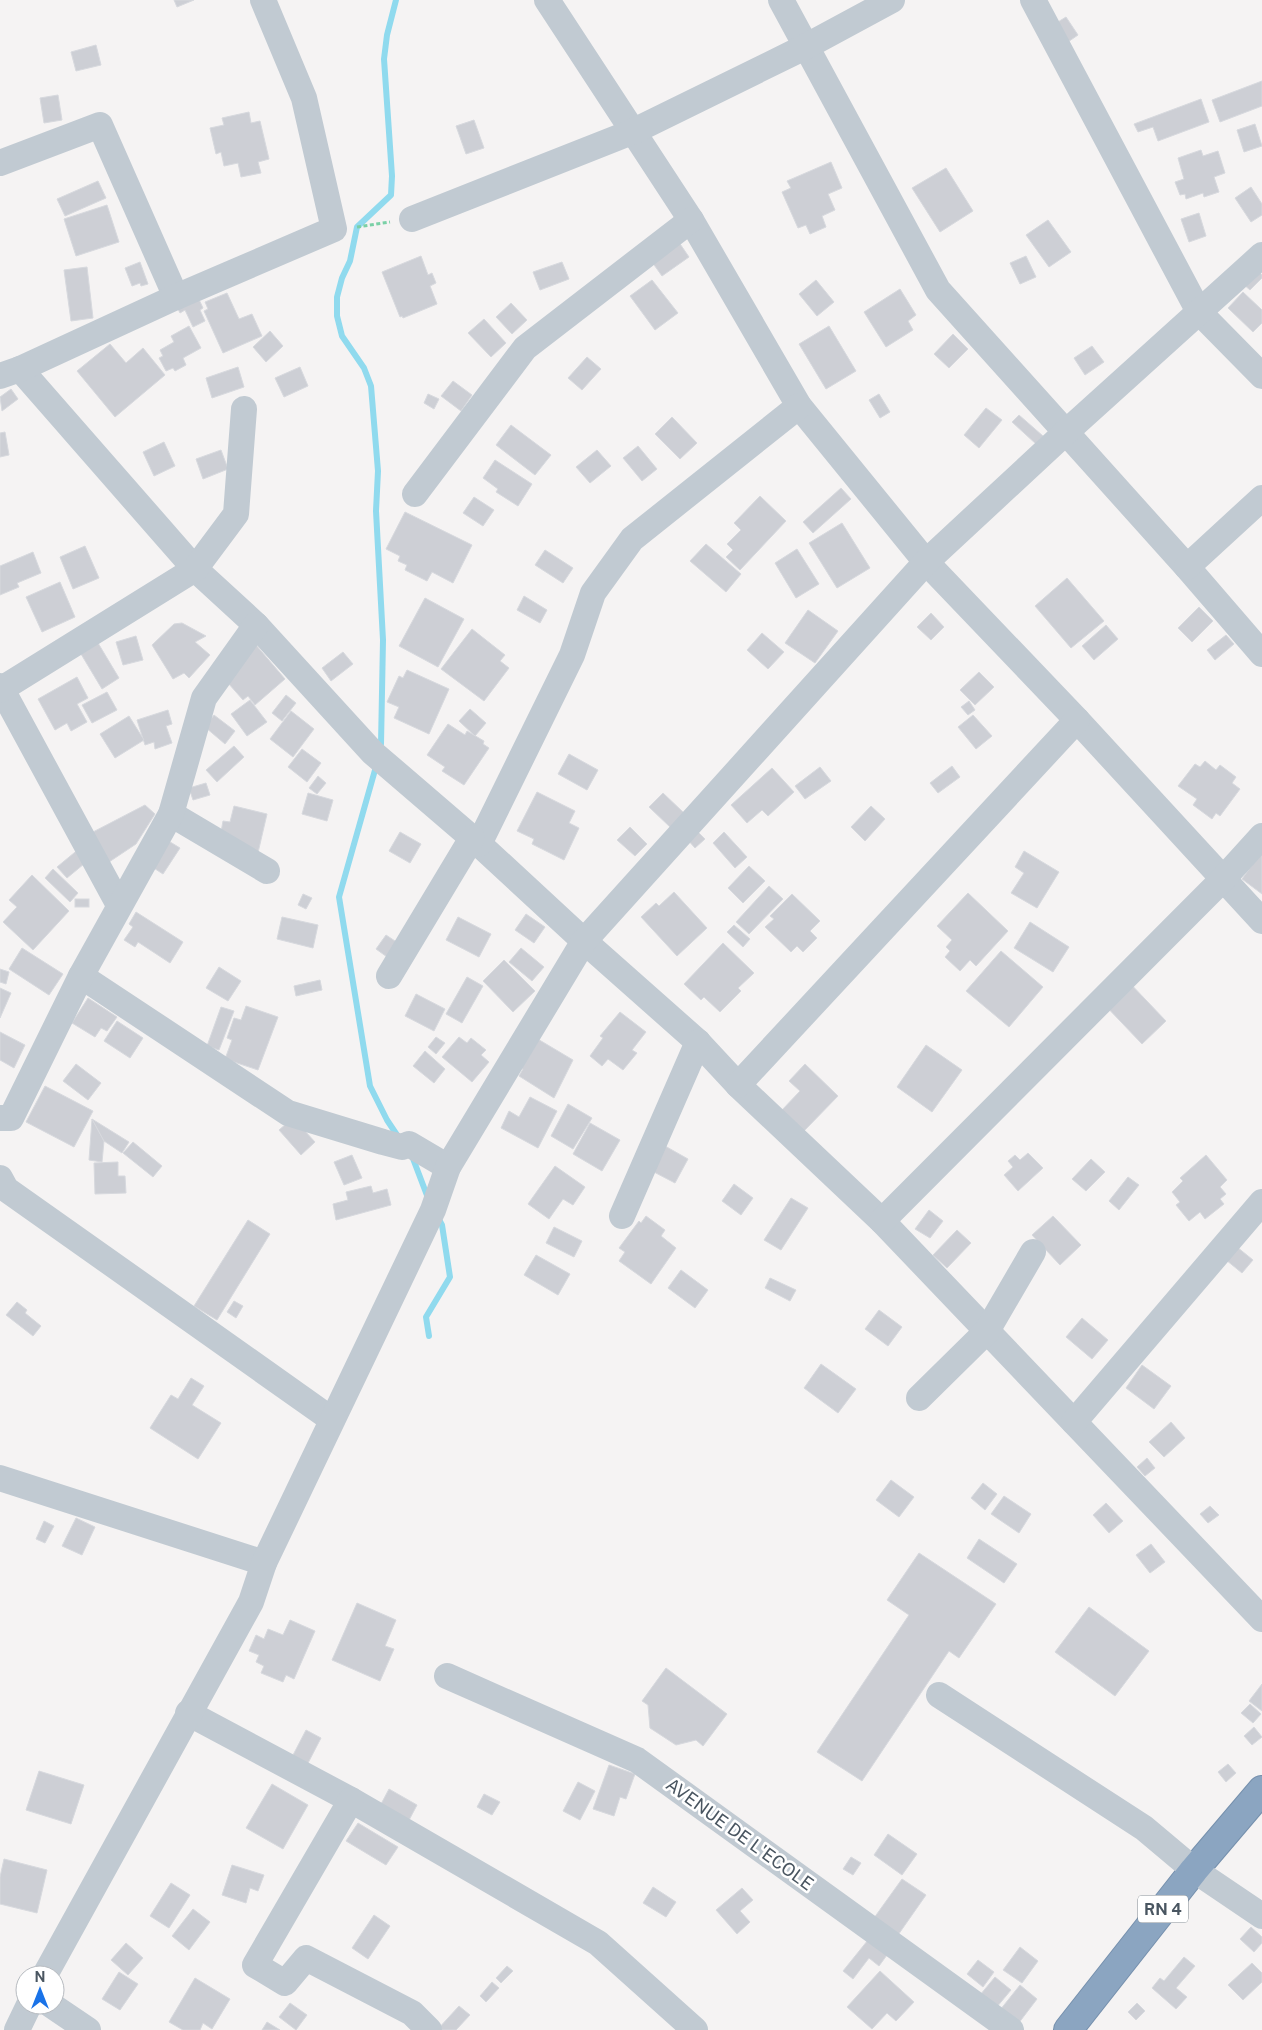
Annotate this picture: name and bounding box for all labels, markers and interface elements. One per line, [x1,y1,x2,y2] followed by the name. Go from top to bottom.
[662,1774,818,1894] street label: AVENUE DE L'ECOLE
[1138,1896,1188,1922] road number: RN 4
[15,1965,65,2015] north arrow
[35,1969,45,1985] text: N

